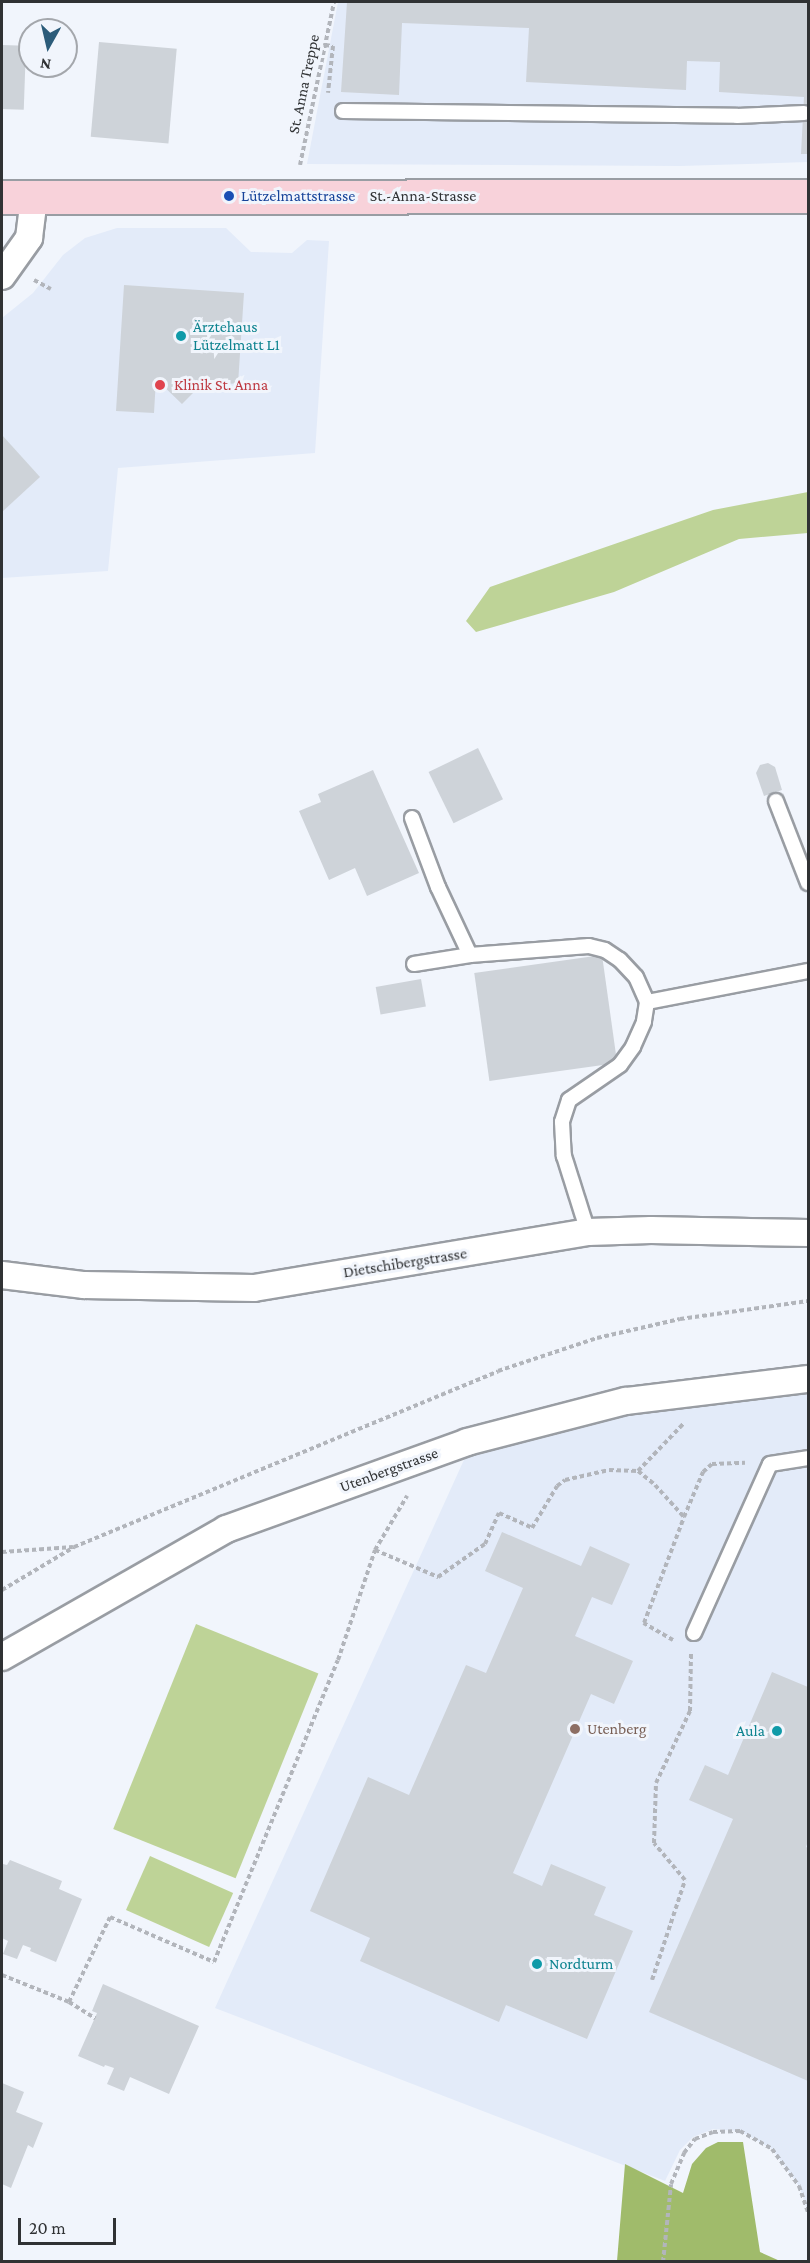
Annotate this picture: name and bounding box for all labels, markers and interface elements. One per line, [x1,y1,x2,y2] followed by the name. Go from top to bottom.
[18,18,78,78] north arrow
[284,33,324,135] street label: St. Anna Treppe
[39,55,52,74] text: N
[241,186,355,206] place label: Lützelmattstrasse
[370,186,476,206] street label: St.-Anna-Strasse
[222,189,236,203] marker: Lützelmattstrasse
[193,317,280,355] place label: Ärztehaus Lützelmatt L1
[174,329,188,343] marker: Ärztehaus Lützelmatt L1
[174,375,268,395] place label: Klinik St. Anna
[151,376,169,394] marker: Klinik St. Anna
[342,1244,468,1282] street label: Dietschibergstrasse
[337,1443,441,1497] street label: Utenbergstrasse
[587,1719,646,1739] place label: Utenberg
[736,1721,765,1741] place label: Aula
[568,1722,582,1736] marker: Utenberg
[770,1724,784,1738] marker: Aula
[549,1954,613,1974] place label: Nordturm
[530,1957,544,1971] marker: Nordturm
[21,2206,118,2244] scale bar
[29,2218,66,2238] text: 20 m

